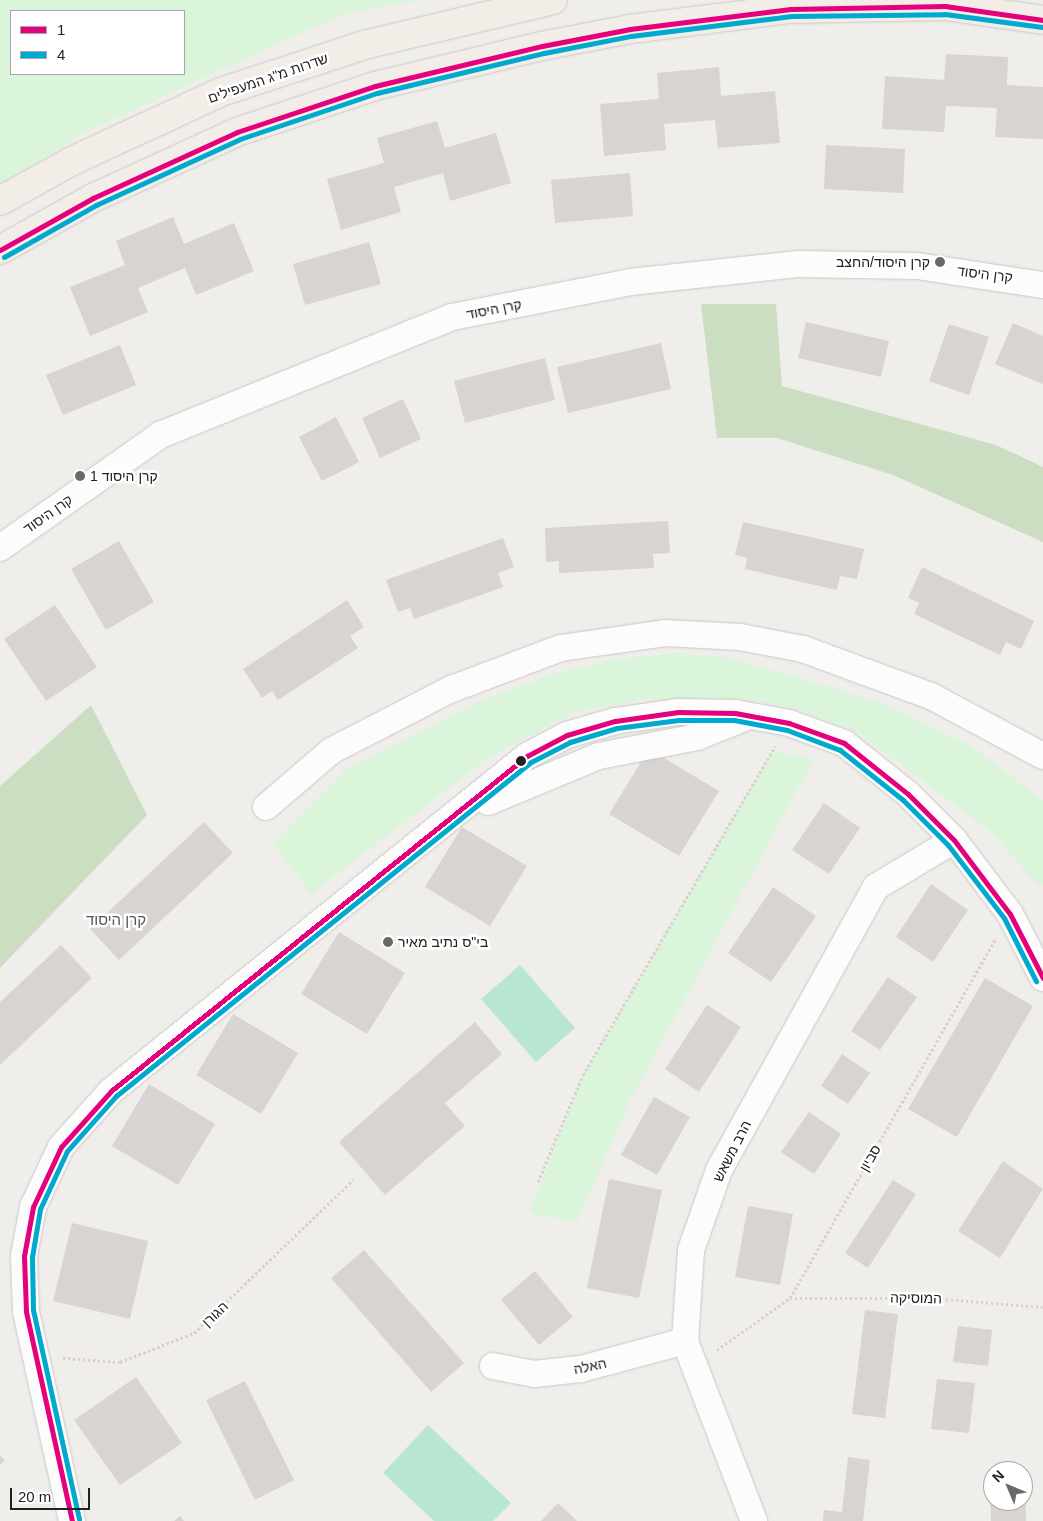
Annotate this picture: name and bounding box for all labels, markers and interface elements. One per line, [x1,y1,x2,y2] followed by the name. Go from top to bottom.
[10,10,185,75] legend
[57,21,65,38] text: 1
[57,46,65,63] text: 4
[206,50,330,106] street label: שדרות מ"ג המעפילים
[836,254,930,270] place label: קרן היסוד/החצב
[934,256,946,268] marker: קרן היסוד/החצב
[956,262,1014,286] street label: קרן היסוד
[465,295,523,323] street label: קרן היסוד
[90,468,158,484] place label: קרן היסוד 1
[74,470,86,482] marker: קרן היסוד 1
[20,491,76,537] street label: קרן היסוד
[516,756,526,766] unlabelled marker
[86,911,146,929] district label: קרן היסוד
[398,934,488,950] place label: בי"ס נתיב מאיר
[382,936,394,948] marker: בי"ס נתיב מאיר
[709,1118,755,1184] street label: הרב משאש
[856,1142,884,1174] street label: סביון
[890,1289,942,1307] street label: המוסיקה
[198,1298,232,1330] street label: הגורן
[572,1354,608,1378] street label: האלה
[983,1461,1033,1511] north arrow
[989,1467,1007,1485] text: N
[12,1478,92,1510] scale bar
[18,1488,51,1505] text: 20 m

